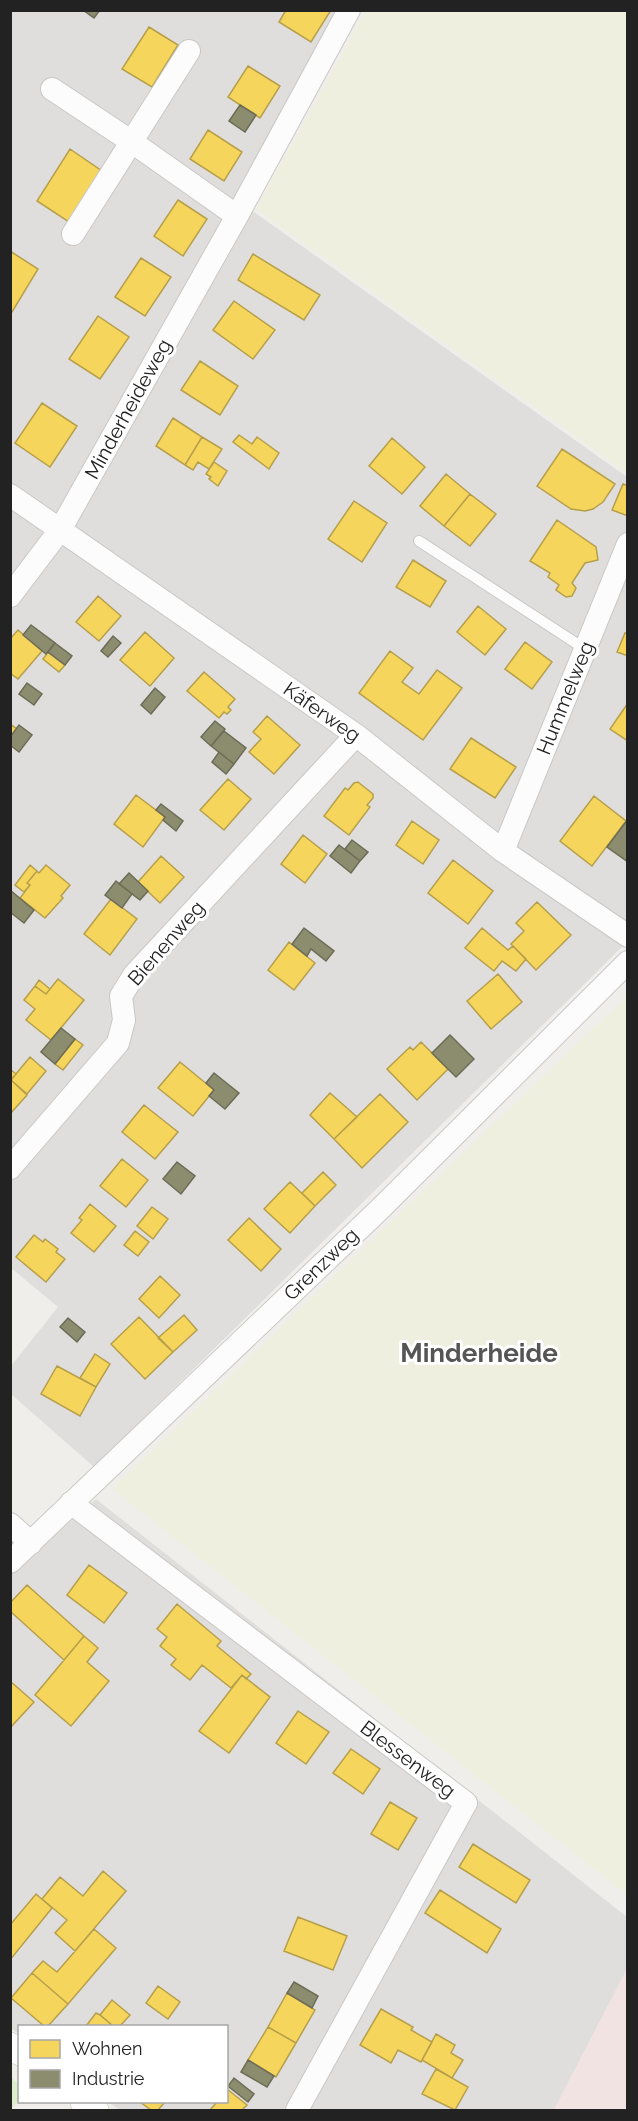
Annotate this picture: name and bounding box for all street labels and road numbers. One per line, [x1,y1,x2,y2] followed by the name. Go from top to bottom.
[80,335,176,483] street label: Minderheideweg
[531,638,599,758] street label: Hummelweg
[279,677,365,747] street label: Käferweg
[123,896,209,990] street label: Bienenweg
[279,1223,363,1305] street label: Grenzweg
[356,1715,460,1803] street label: Blessenweg

